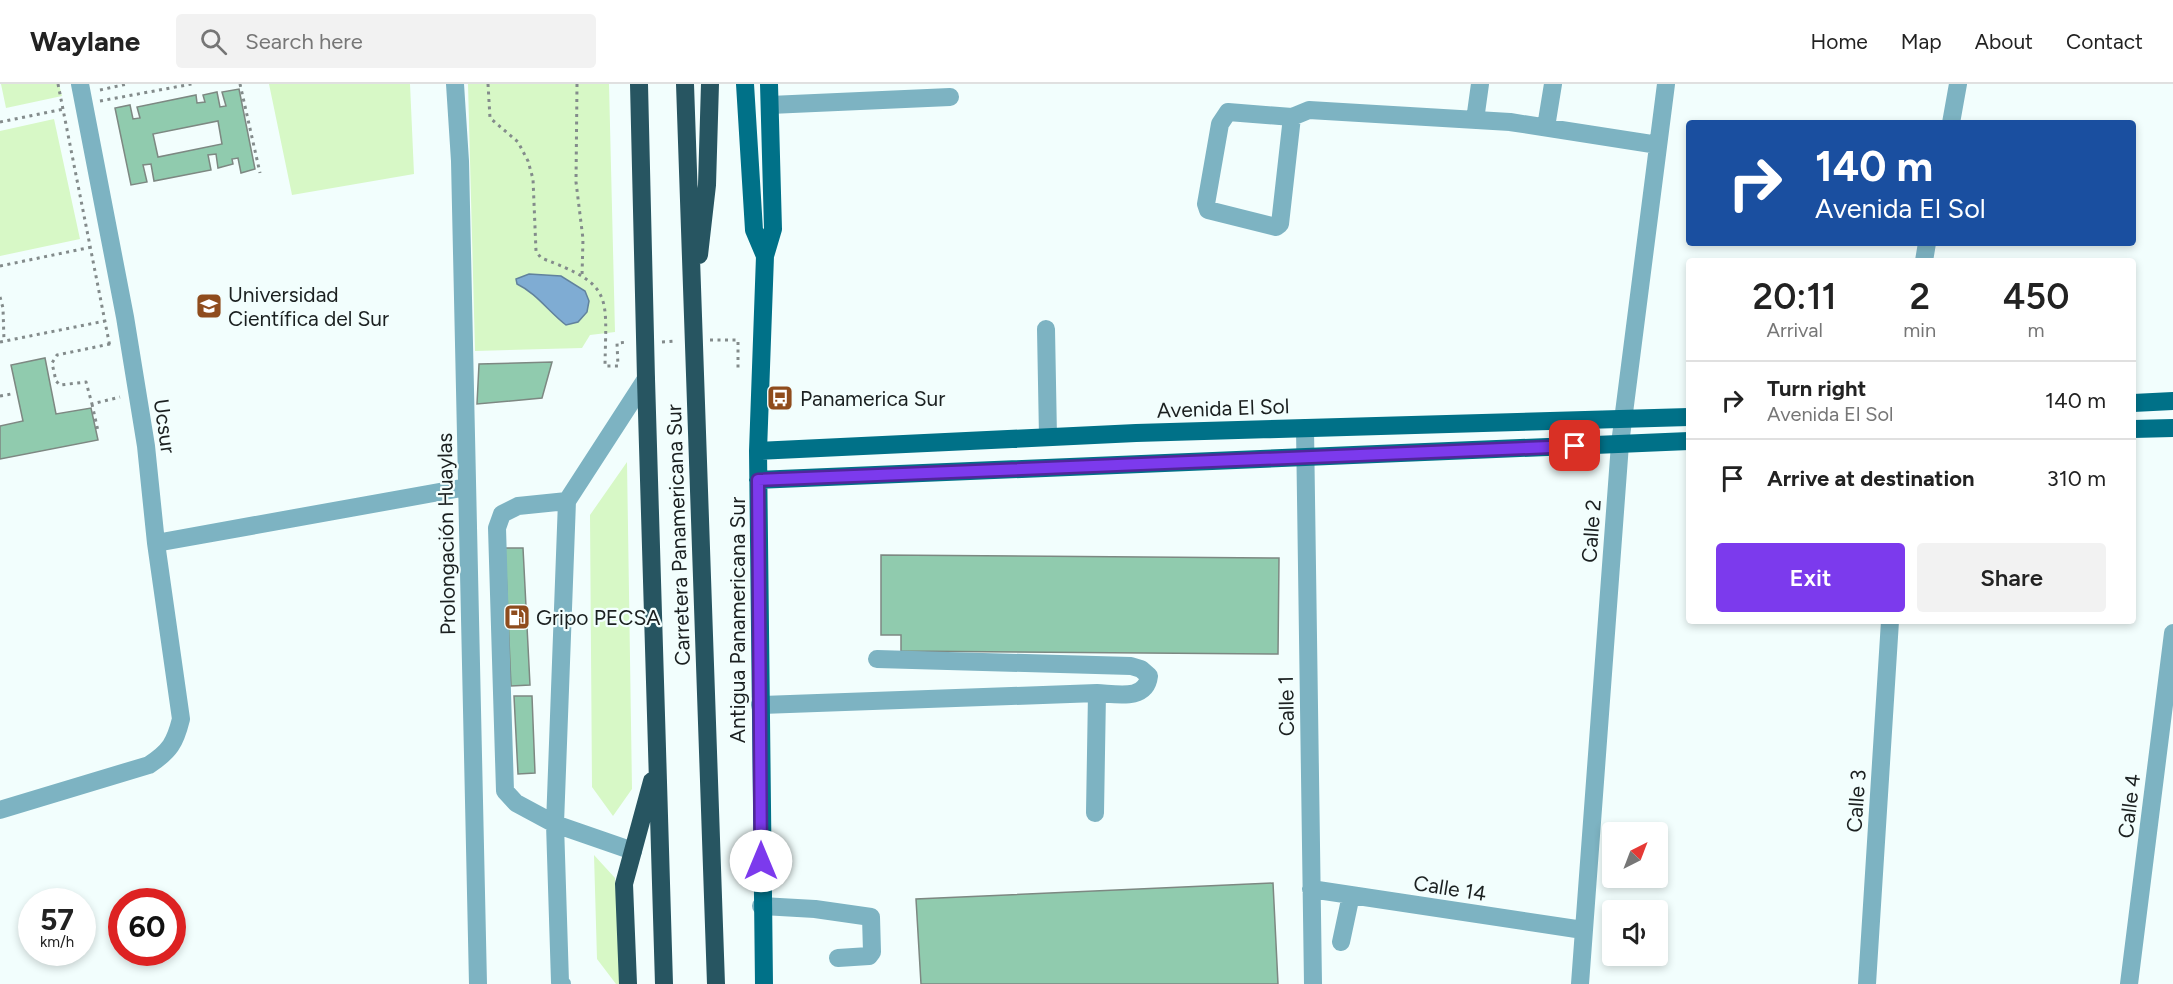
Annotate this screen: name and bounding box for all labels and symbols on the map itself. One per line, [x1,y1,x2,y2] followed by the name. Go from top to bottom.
[228,282,389,331] place label: Universidad Científica del Sur
[194,291,224,321] school or university icon: Universidad Científica del Sur
[765,383,795,413] bus stop icon: Panamerica Sur
[800,386,945,411] place label: Panamerica Sur
[1156,393,1290,423] street label: Avenida El Sol
[149,397,181,455] street label: Ucsur
[661,404,695,666] street label: Carretera Panamericana Sur
[1549,420,1600,471] pin
[432,433,460,635] street label: Prolongación Huaylas
[725,497,750,743] street label: Antigua Panamericana Sur
[1576,498,1606,564] street label: Calle 2
[502,602,532,632] fuel station icon: Gripo PECSA
[536,605,661,630] place label: Gripo PECSA
[1273,676,1299,736] street label: Calle 1
[1841,769,1871,833] street label: Calle 3
[2113,772,2145,840] street label: Calle 4
[1602,822,1668,888] north arrow
[729,829,793,893] position arrow
[1412,870,1488,906] street label: Calle 14
[108,888,186,966] speed limit sign: 60

